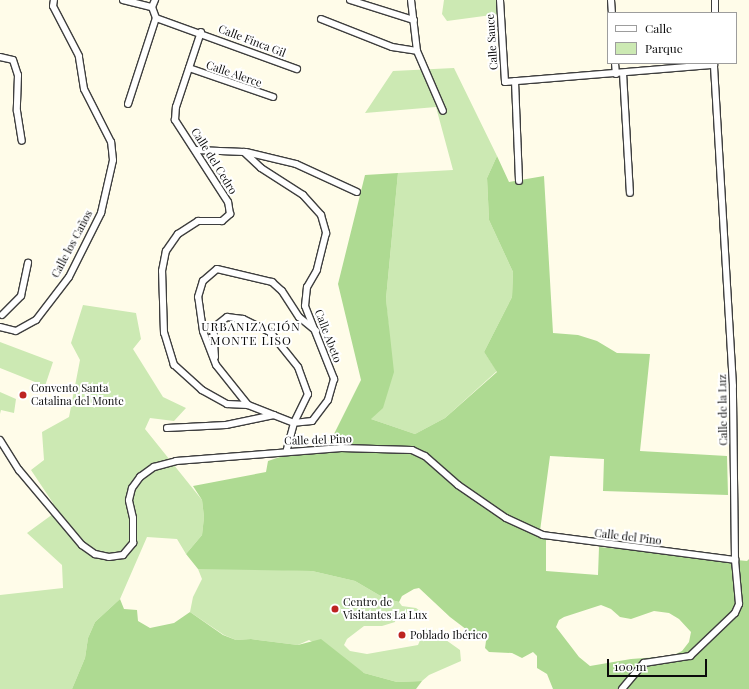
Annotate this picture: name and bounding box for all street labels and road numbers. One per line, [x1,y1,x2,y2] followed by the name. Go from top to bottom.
[483,13,501,71] street label: Calle Sauce
[216,22,288,60] street label: Calle Finca Gil
[204,58,264,90] street label: Calle Alerce
[188,125,240,197] street label: Calle del Cedro
[49,208,95,280] street label: Calle los Caños
[312,307,344,365] street label: Calle Abeto
[716,374,730,446] street label: Calle de la Luz
[284,432,352,448] street label: Calle del Pino
[594,526,662,548] street label: Calle del Pino

